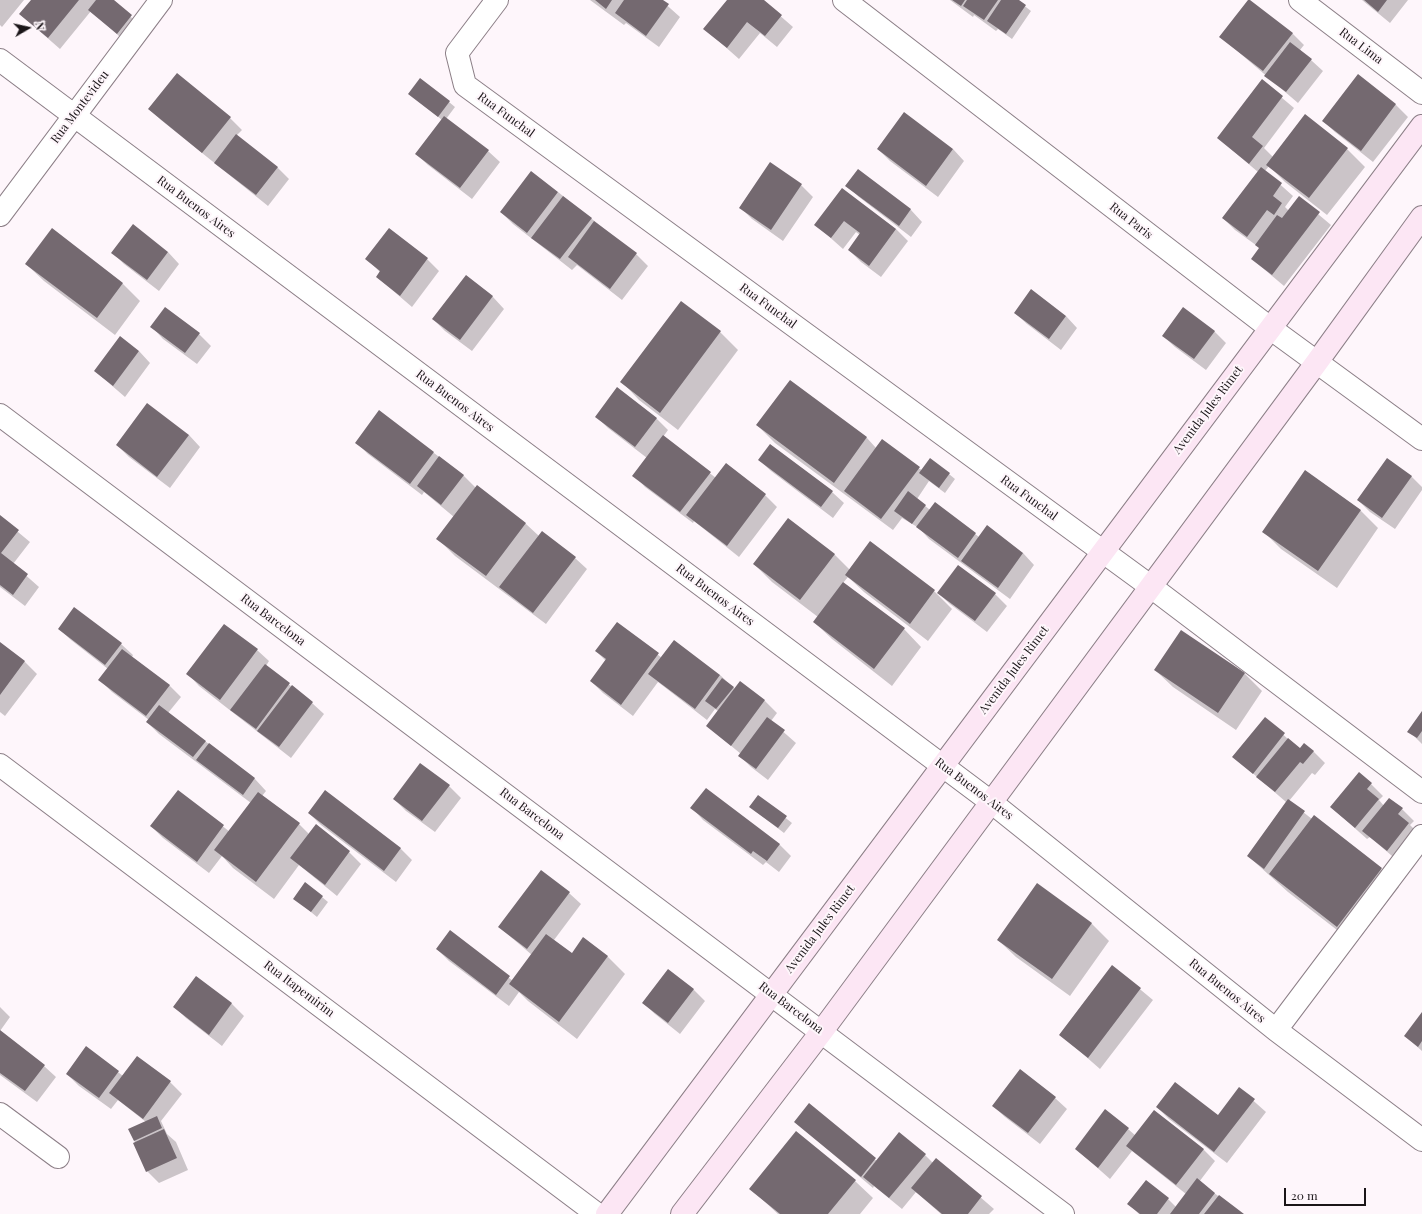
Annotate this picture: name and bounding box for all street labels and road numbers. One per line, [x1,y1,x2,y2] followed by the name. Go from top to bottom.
[1336,25,1386,67] street label: Rua Lima
[48,68,112,146] street label: Rua Montevideu
[475,89,537,141] street label: Rua Funchal
[154,173,238,241] street label: Rua Buenos Aires
[1107,200,1155,242] street label: Rua Paris
[737,280,799,332] street label: Rua Funchal
[1170,363,1246,457] street label: Avenida Jules Rimet
[413,367,497,435] street label: Rua Buenos Aires
[998,472,1060,524] street label: Rua Funchal
[673,561,757,629] street label: Rua Buenos Aires
[238,591,308,649] street label: Rua Barcelona
[976,623,1052,717] street label: Avenida Jules Rimet
[932,755,1016,823] street label: Rua Buenos Aires
[497,785,567,843] street label: Rua Barcelona
[782,882,858,976] street label: Avenida Jules Rimet
[1186,956,1268,1026] street label: Rua Buenos Aires
[261,958,337,1020] street label: Rua Itapemirim
[756,979,826,1037] street label: Rua Barcelona

